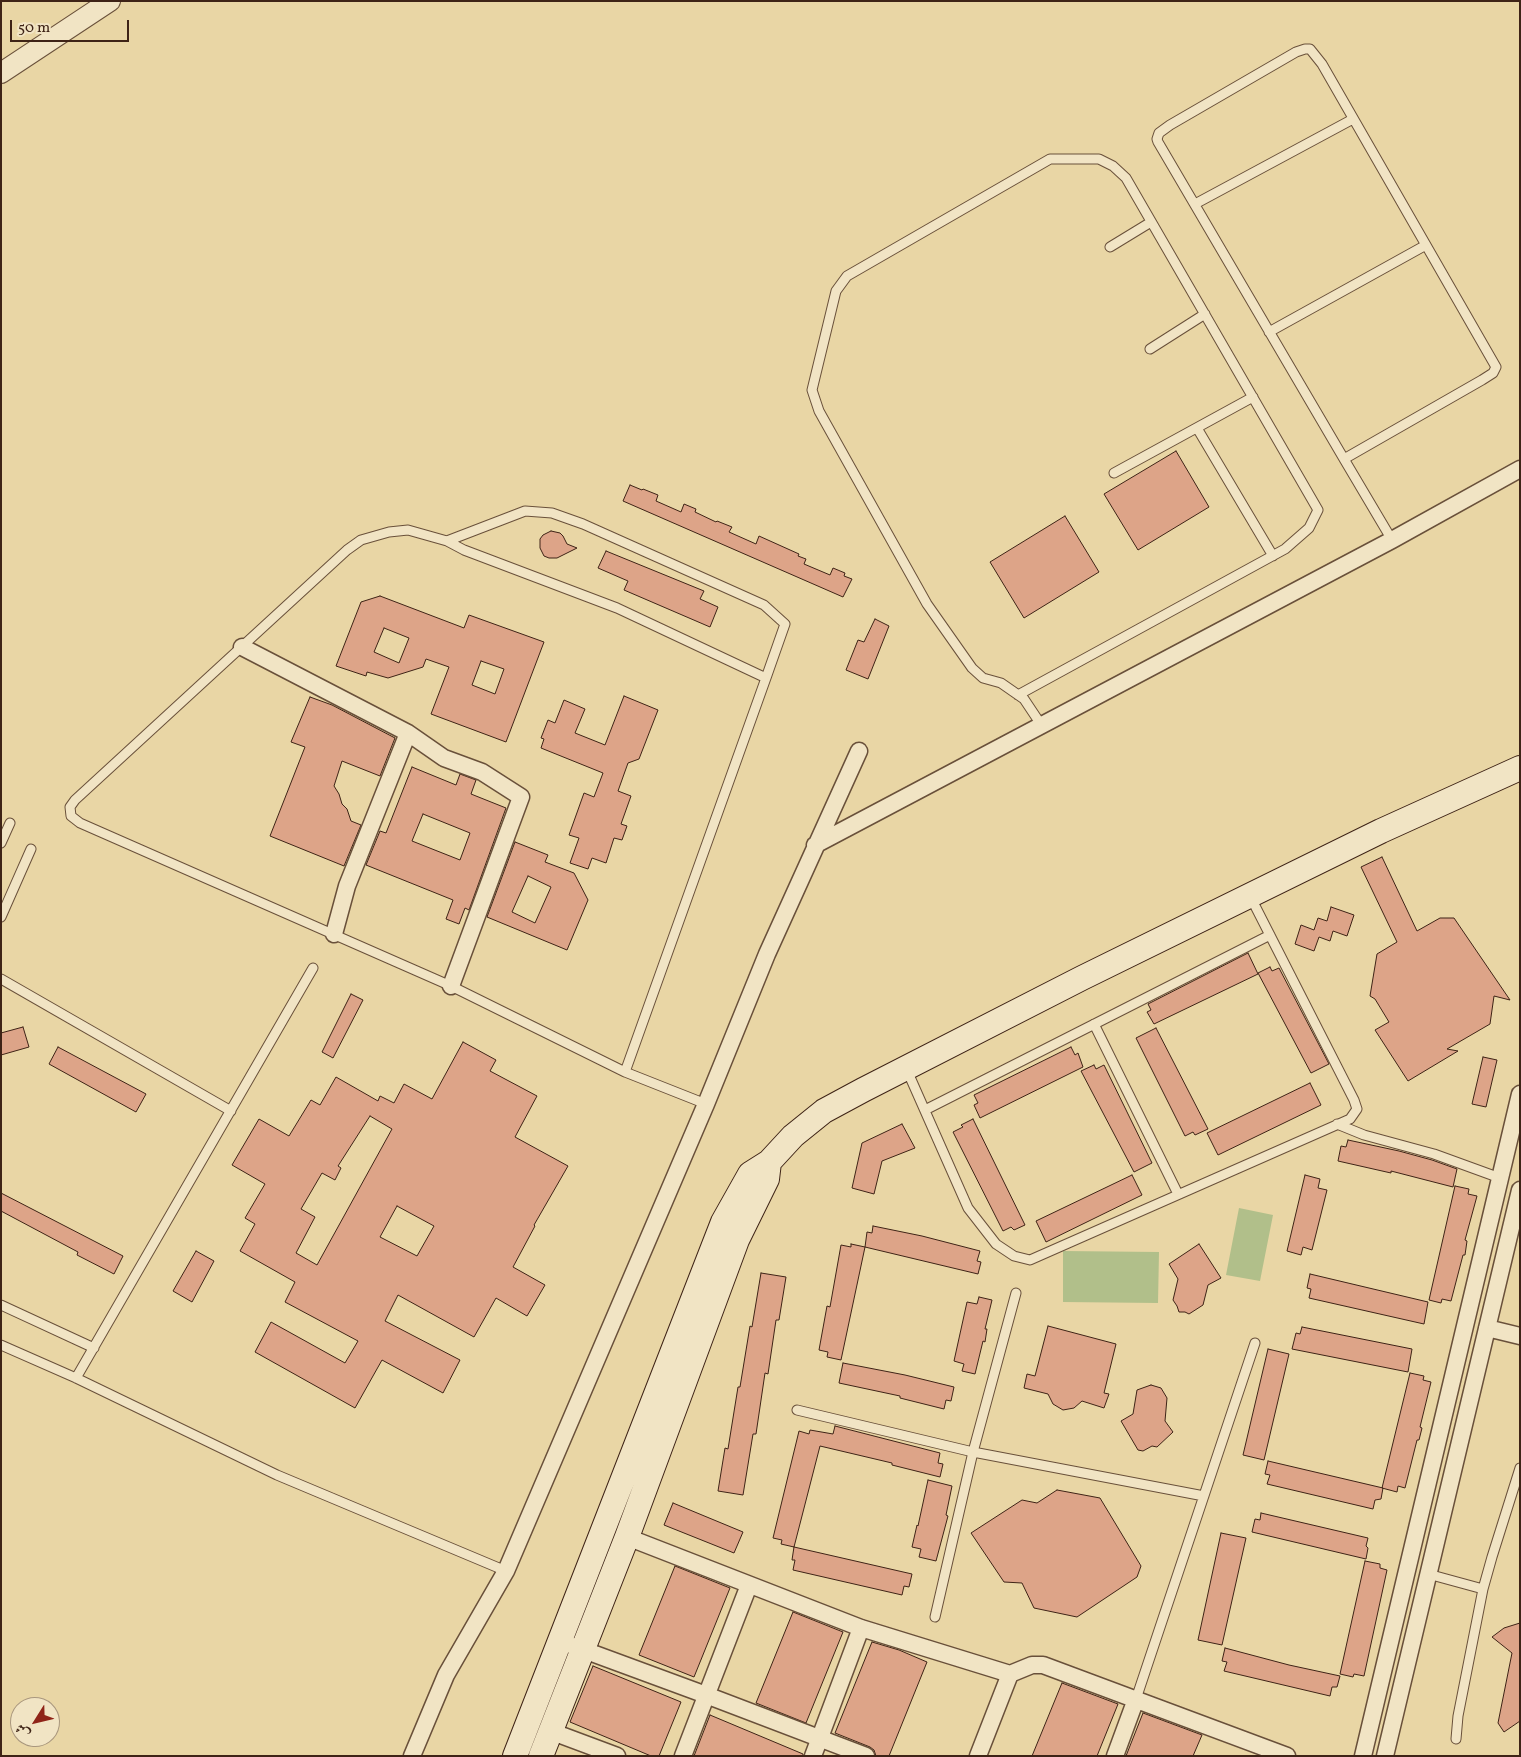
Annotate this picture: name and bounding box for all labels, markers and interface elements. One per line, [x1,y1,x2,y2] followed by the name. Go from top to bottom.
[12,10,131,42] scale bar
[18,18,50,39] text: 50 m
[10,1697,60,1747] north arrow
[12,1719,35,1742] text: ش

